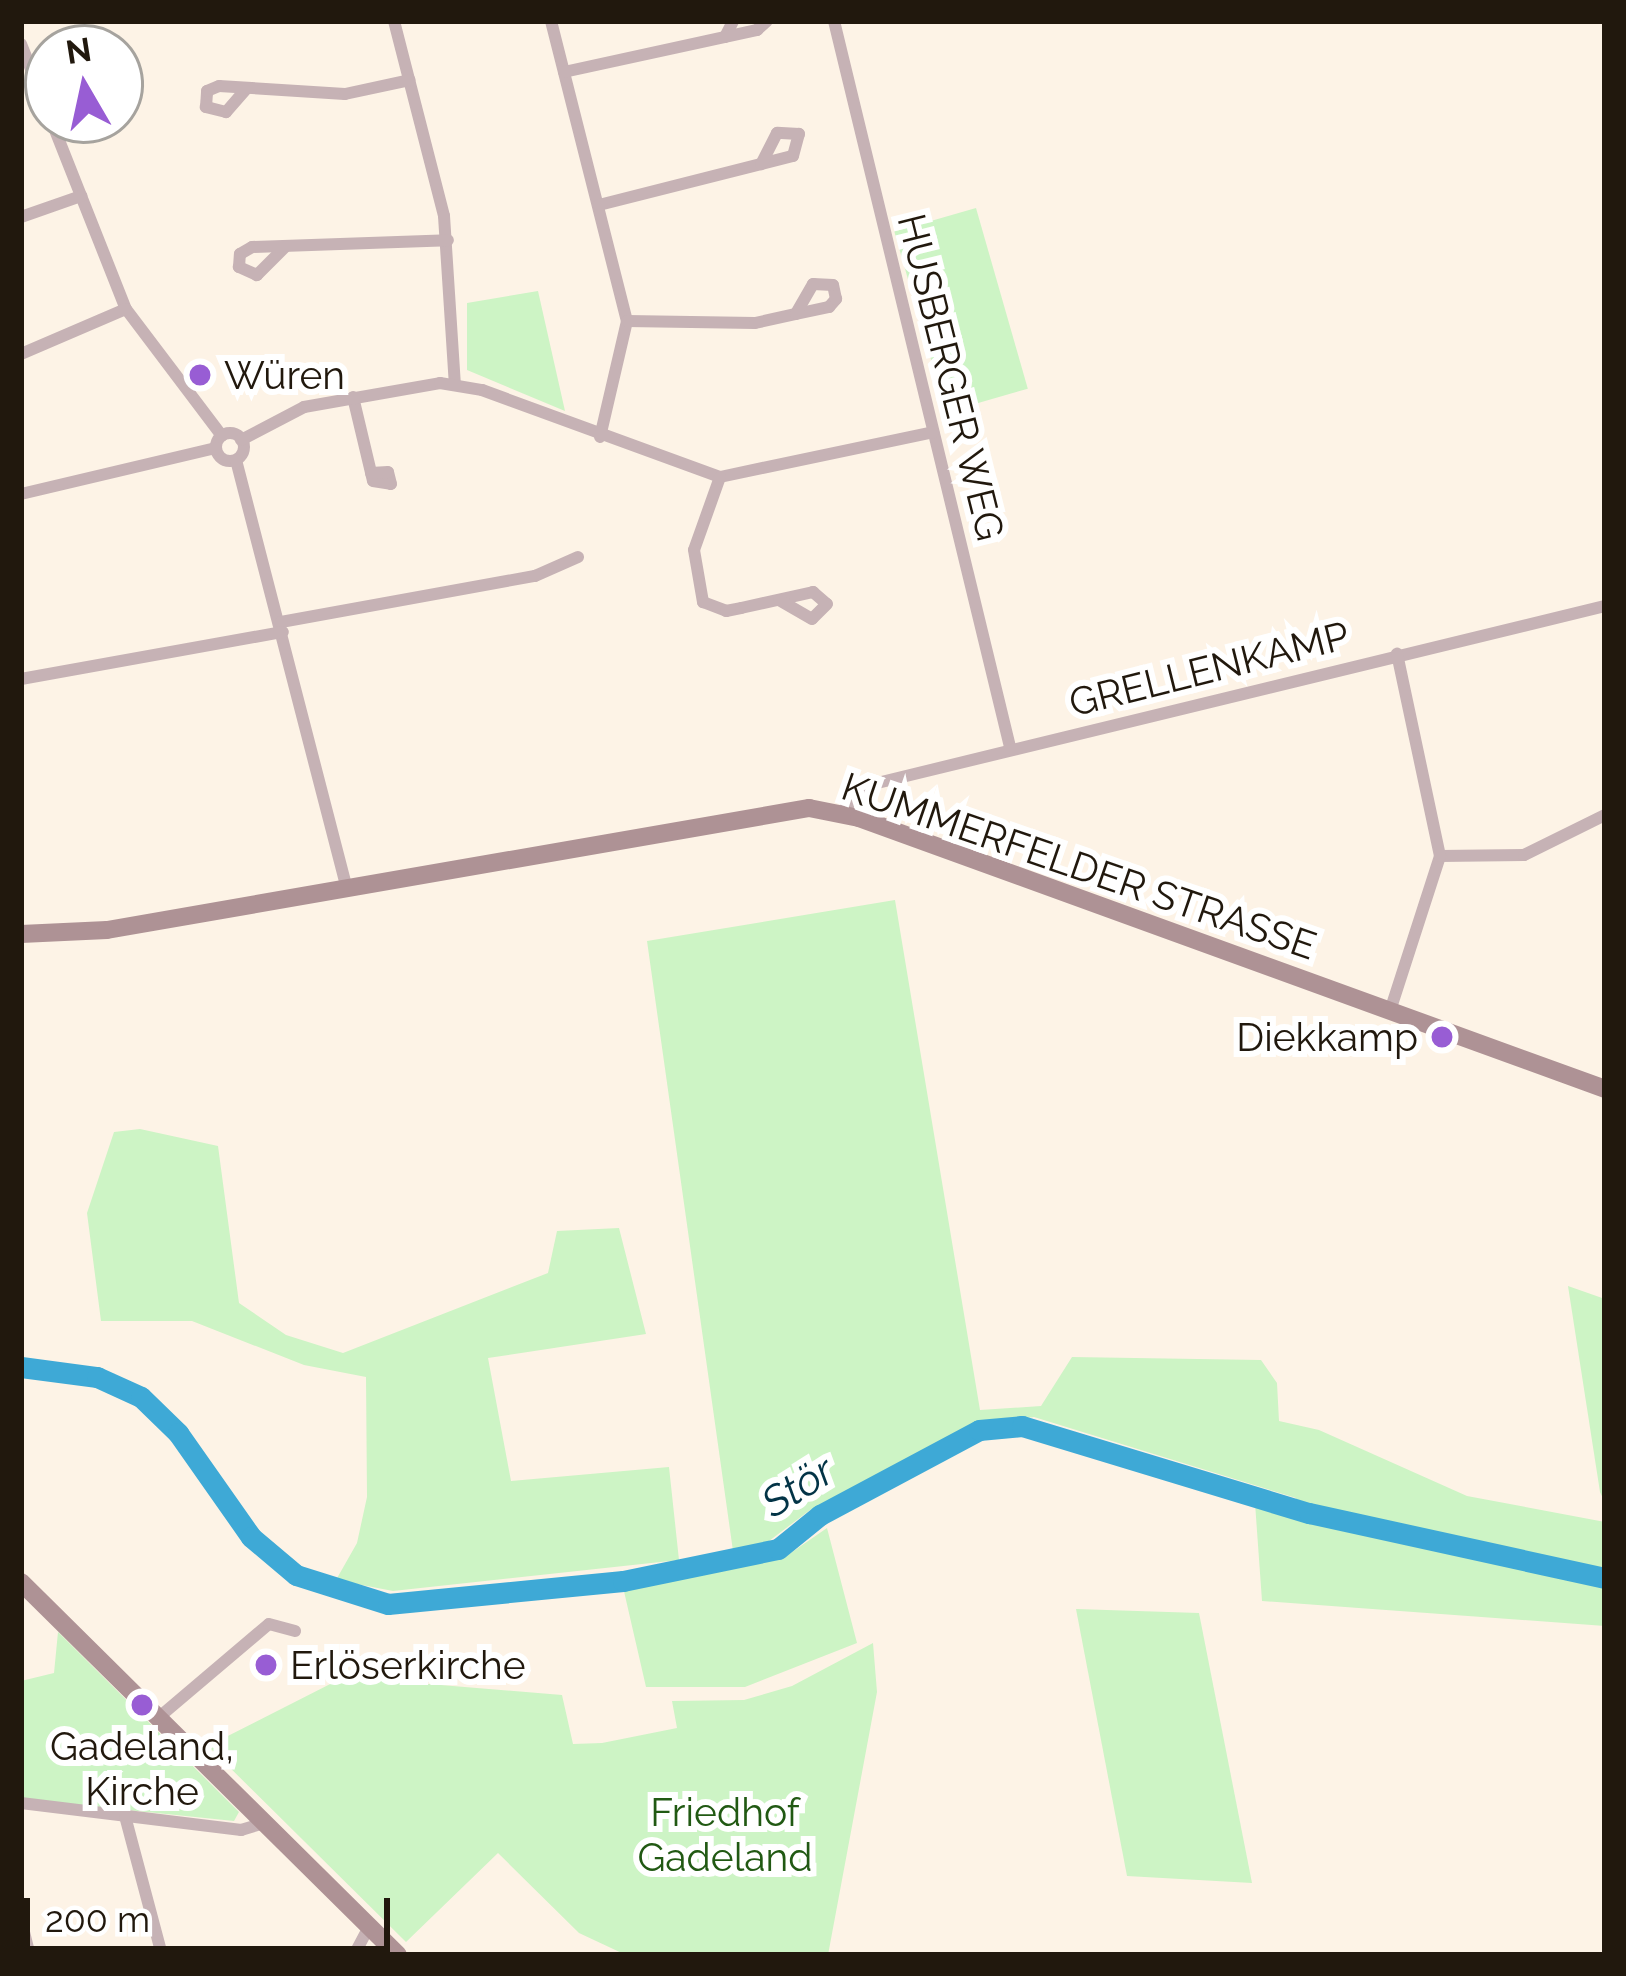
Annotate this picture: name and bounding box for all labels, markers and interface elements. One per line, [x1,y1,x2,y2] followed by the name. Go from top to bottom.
[24,24,144,144] north arrow
[63,30,94,72] text: N
[888,208,1014,546] street label: HUSBERGER WEG
[224,352,345,398] place label: Würen
[187,362,213,388] marker: Würen
[1064,612,1354,726] street label: GRELLENKAMP
[836,763,1322,969] street label: KUMMERFELDER STRASSE
[1236,1014,1418,1060] place label: Diekkamp
[1429,1024,1455,1050] marker: Diekkamp
[752,1446,844,1528] water label: Stör
[290,1642,526,1688] place label: Erlöserkirche
[253,1652,279,1678] marker: Erlöserkirche
[129,1692,155,1718] marker: Gadeland, Kirche
[50,1724,234,1815] place label: Gadeland, Kirche
[637,1790,813,1881] park label: Friedhof Gadeland
[30,1874,396,1948] scale bar
[45,1898,150,1940] text: 200 m

